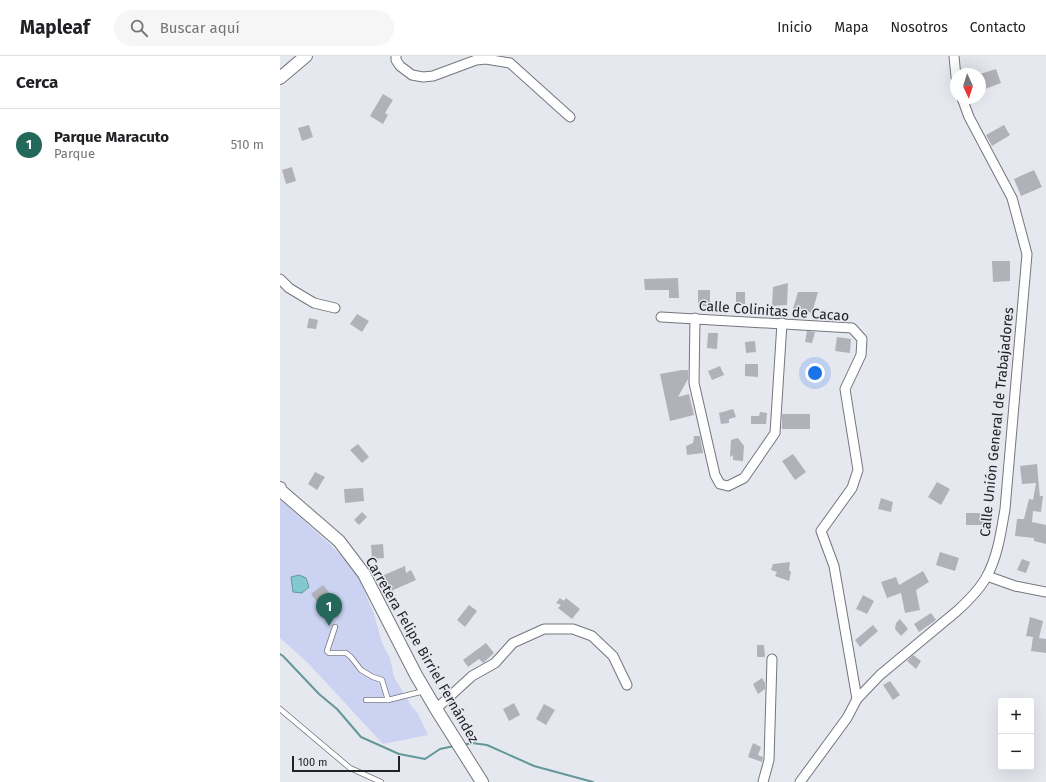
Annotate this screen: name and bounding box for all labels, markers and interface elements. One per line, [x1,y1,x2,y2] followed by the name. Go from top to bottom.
[114,10,394,46] search box
[20,16,90,39] text: Mapleaf
[128,17,150,39] icon: search
[160,19,240,37] text: Buscar aquí
[777,19,812,36] text: Inicio
[834,19,869,36] text: Mapa
[891,19,948,36] text: Nosotros
[970,19,1026,36] text: Contacto
[950,68,986,104] north arrow
[16,72,58,93] text: Cerca
[54,128,169,146] text: Parque Maracuto
[26,137,32,152] text: 1
[231,137,264,152] text: 510 m
[54,146,95,161] text: Parque
[698,297,850,325] street label: Calle Colinitas de Cacao
[976,306,1018,538] street label: Calle Unión General de Trabajadores
[805,363,825,383] your location
[362,554,482,746] street label: Carretera Felipe Birriel Fernández
[316,593,342,626] pin: 1
[998,698,1034,770] map controls
[998,698,1034,734] button: +
[998,734,1034,770] button: −
[292,754,400,773] scale bar
[298,756,327,769] text: 100 m

